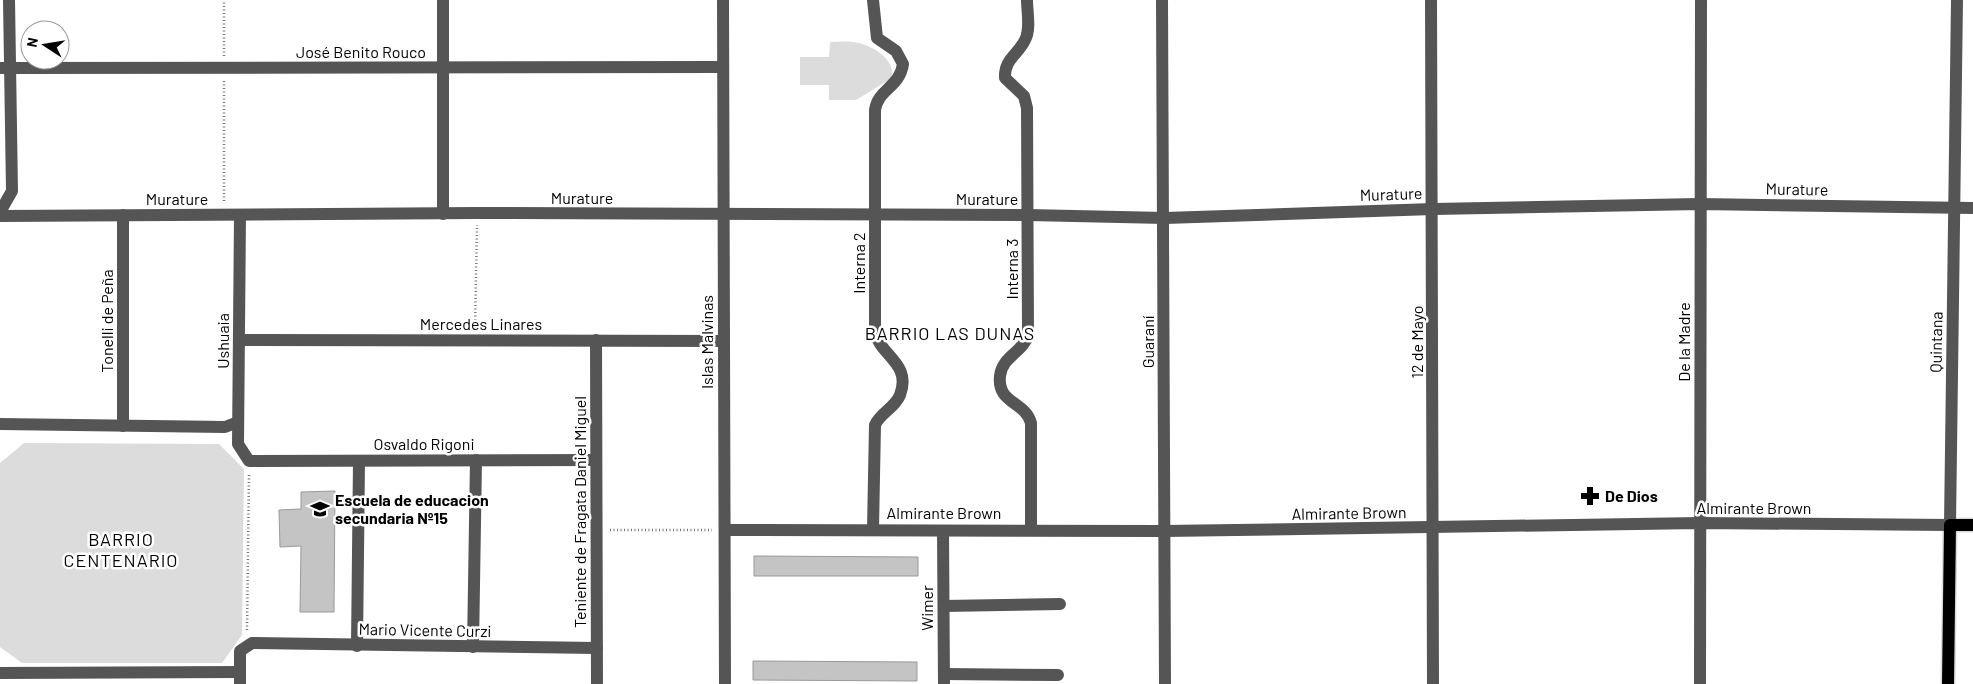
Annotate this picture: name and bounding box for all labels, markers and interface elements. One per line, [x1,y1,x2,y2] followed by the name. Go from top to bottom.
[20,20,70,70] north arrow
[23,36,41,49] text: N
[296,42,426,61] street label: José Benito Rouco
[1766,178,1828,199] street label: Murature
[1359,183,1423,204] street label: Murature
[551,188,613,207] street label: Murature
[146,189,208,208] street label: Murature
[956,189,1018,208] street label: Murature
[849,232,868,294] street label: Interna 2
[1002,239,1021,299] street label: Interna 3
[97,269,116,373] street label: Tonelli de Peña
[697,295,716,389] street label: Islas Malvinas
[1674,302,1693,382] street label: De la Madre
[1407,305,1426,379] street label: 12 de Mayo
[1925,311,1946,373] street label: Quintana
[213,313,232,369] street label: Ushuaia
[420,314,542,333] street label: Mercedes Linares
[1138,315,1157,368] street label: Guaraní
[865,322,1035,344] district label: BARRIO LAS DUNAS
[570,396,589,628] street label: Teniente de Fragata Daniel Miguel
[374,434,474,453] street label: Osvaldo Rigoni
[1579,485,1601,507] pharmacy icon: De Dios
[1605,486,1658,505] place label: De Dios
[335,490,489,527] place label: Escuela de educacion secundaria Nº15
[309,498,331,520] school or university icon: Escuela de educacion secundaria Nº15
[1697,498,1811,517] street label: Almirante Brown
[1291,502,1407,523] street label: Almirante Brown
[887,503,1001,522] street label: Almirante Brown
[63,528,179,571] district label: BARRIO CENTENARIO
[917,585,936,631] street label: Wimer
[358,619,492,640] street label: Mario Vicente Curzi

